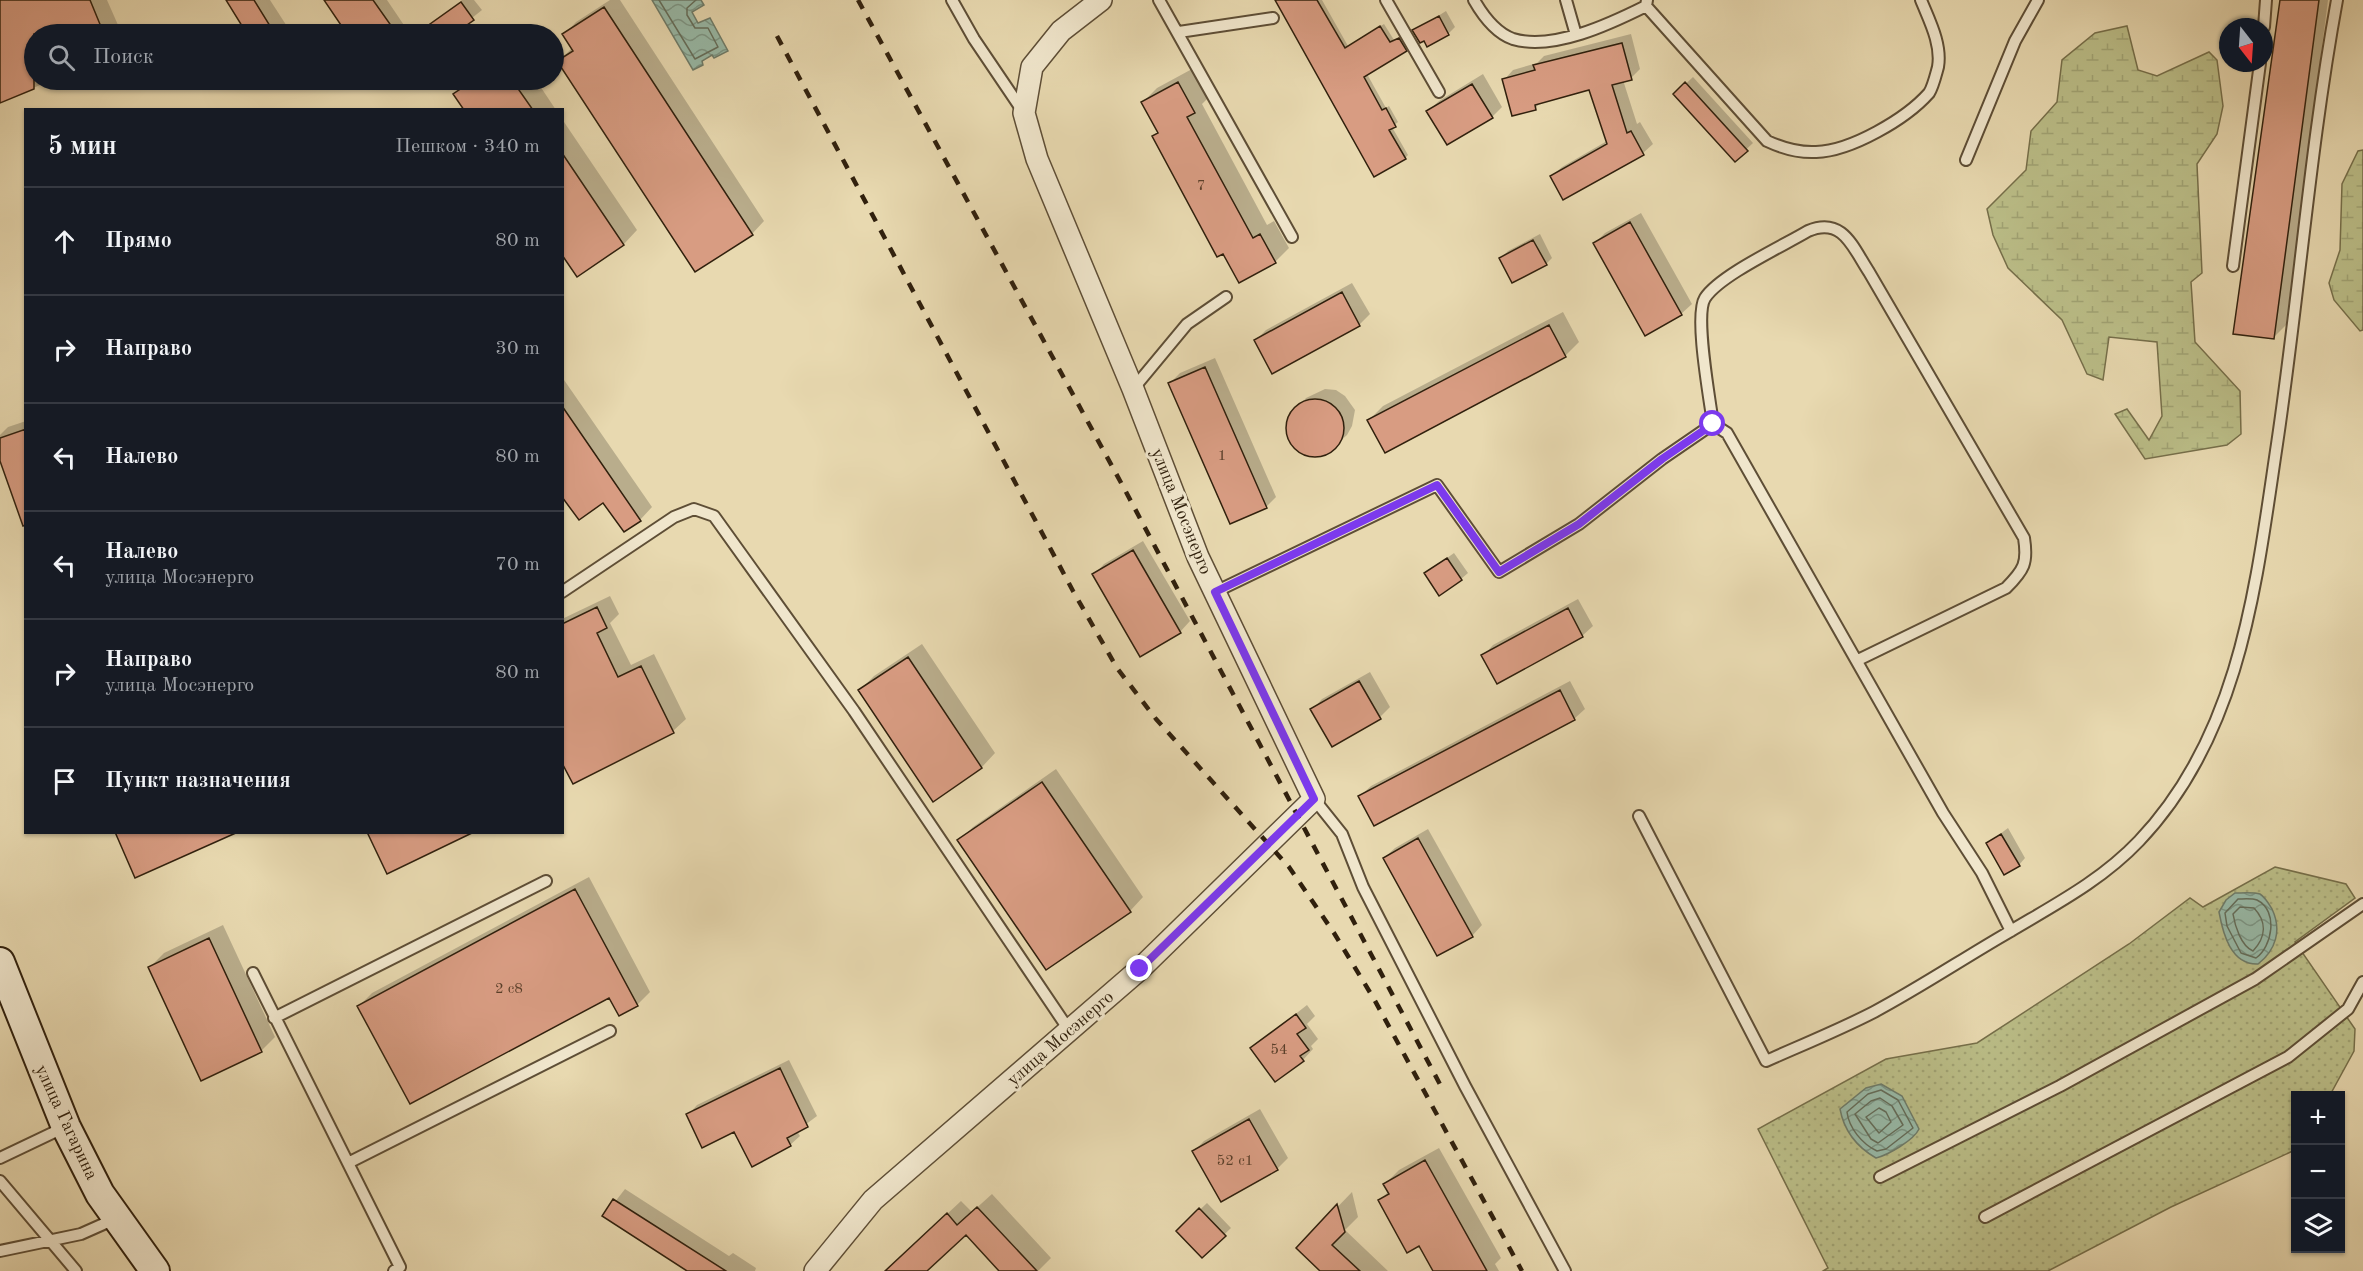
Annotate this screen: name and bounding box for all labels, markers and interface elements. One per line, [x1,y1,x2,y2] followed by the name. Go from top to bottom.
[2219,18,2273,72] north arrow
[24,24,564,90] search box
[45,41,78,74] icon: search
[93,46,154,68] text: Поиск
[48,134,117,160] text: 5 мин
[395,137,540,157] text: Пешком · 340 m
[1197,179,1205,194] house number: 7
[48,225,81,258] icon: ahead
[105,230,172,252] text: Прямо
[495,231,540,251] text: 80 m
[48,333,81,366] icon: right
[105,338,192,360] text: Направо
[495,339,540,359] text: 30 m
[1699,410,1725,436] route start
[48,441,81,474] icon: left
[105,446,178,468] text: Налево
[1148,446,1215,577] street label: улица Мосэнерго
[495,447,540,467] text: 80 m
[1218,449,1226,464] house number: 1
[105,541,178,563] text: Налево
[48,549,81,582] icon: left
[495,555,540,575] text: 70 m
[105,568,254,588] text: улица Мосэнерго
[105,649,192,671] text: Направо
[48,657,81,690] icon: right
[495,663,540,683] text: 80 m
[105,676,254,696] text: улица Мосэнерго
[48,765,81,798] icon: arrive
[105,770,291,792] text: Пункт назначения
[1126,955,1152,981] route end
[495,982,523,997] house number: 2 с8
[1004,988,1117,1090] street label: улица Мосэнерго
[1270,1043,1288,1058] house number: 54
[32,1062,101,1183] street label: улица Гагарина
[2291,1091,2345,1253] map controls
[2291,1091,2345,1145] button: +
[2291,1145,2345,1199] button: −
[1217,1154,1253,1169] house number: 52 с1
[2291,1199,2345,1253] button: layers

